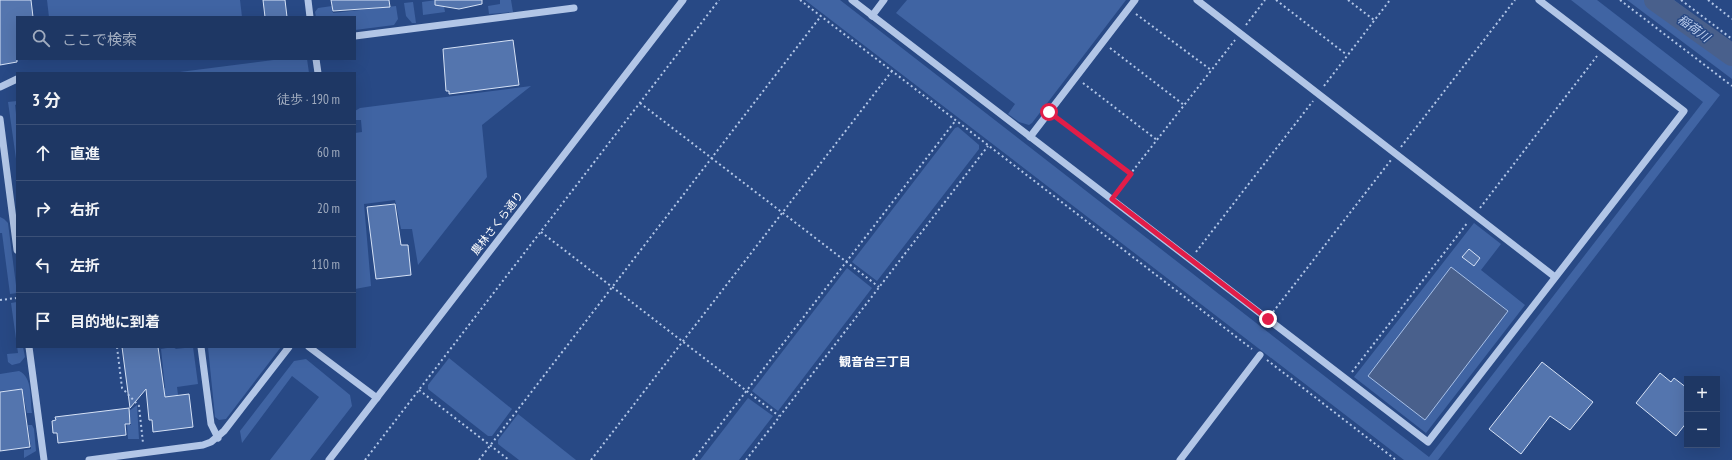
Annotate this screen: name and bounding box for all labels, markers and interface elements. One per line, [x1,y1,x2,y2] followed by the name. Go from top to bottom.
[1675,11,1715,46] water label: 稲荷川
[16,16,356,60] search box
[30,27,52,49] icon: search
[62,30,137,49] text: ここで検索
[32,89,61,111] text: 3 分
[277,91,340,108] text: 徒歩 · 190 m
[1040,103,1058,121] route start
[32,142,54,164] icon: ahead
[70,144,100,163] text: 直進
[317,144,340,161] text: 60 m
[468,188,526,258] street label: 農林さくら通り
[32,198,54,220] icon: right
[70,200,100,219] text: 右折
[317,200,340,217] text: 20 m
[32,254,54,276] icon: left
[70,256,100,275] text: 左折
[311,256,340,273] text: 110 m
[32,310,54,332] icon: arrive
[1259,310,1277,328] route end
[70,312,160,331] text: 目的地に到着
[839,354,911,369] district label: 観音台三丁目
[1684,376,1720,448] map controls
[1684,376,1720,412] button: +
[1684,412,1720,448] button: −

